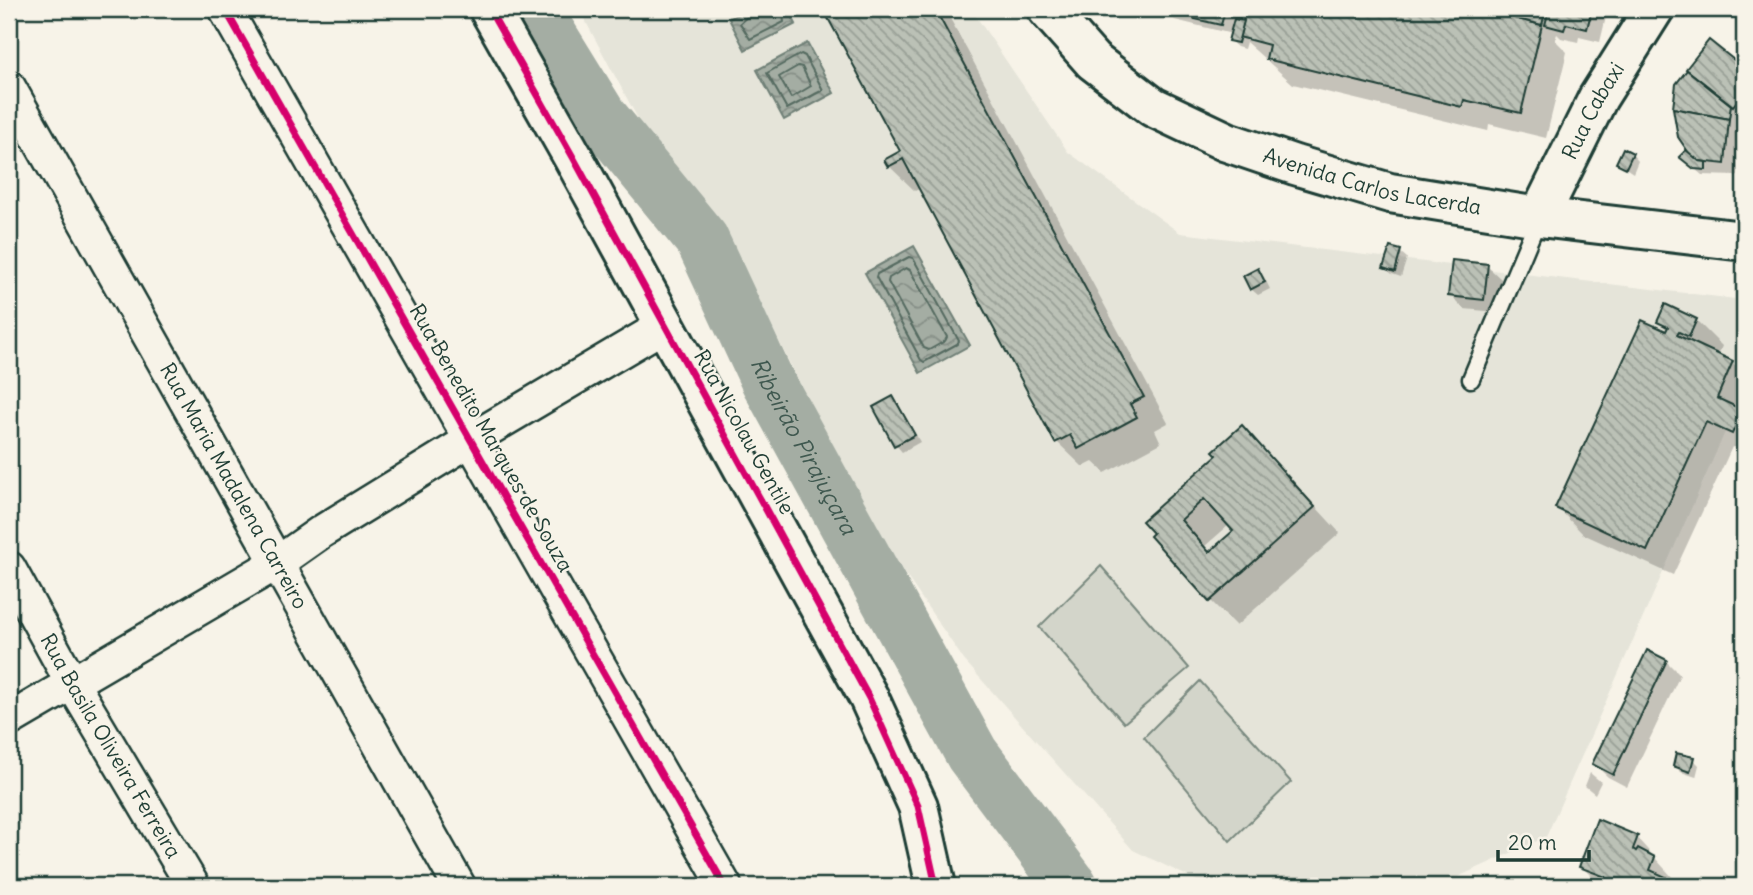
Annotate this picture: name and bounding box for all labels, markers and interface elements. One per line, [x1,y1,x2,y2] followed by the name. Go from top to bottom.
[1556,57,1630,164] street label: Rua Cabaxi
[1260,141,1483,221] street label: Avenida Carlos Lacerda
[404,299,579,577] street label: Rua Benedito Marques de Souza
[688,345,801,519] street label: Rua Nicolau Gentile
[744,353,865,541] water label: Ribeirão Pirajuçara
[154,358,314,614] street label: Rua Maria Madalena Carreiro
[34,629,188,863] street label: Rua Basila Oliveira Ferreira
[1498,818,1588,862] scale bar
[1508,829,1557,856] text: 20 m

